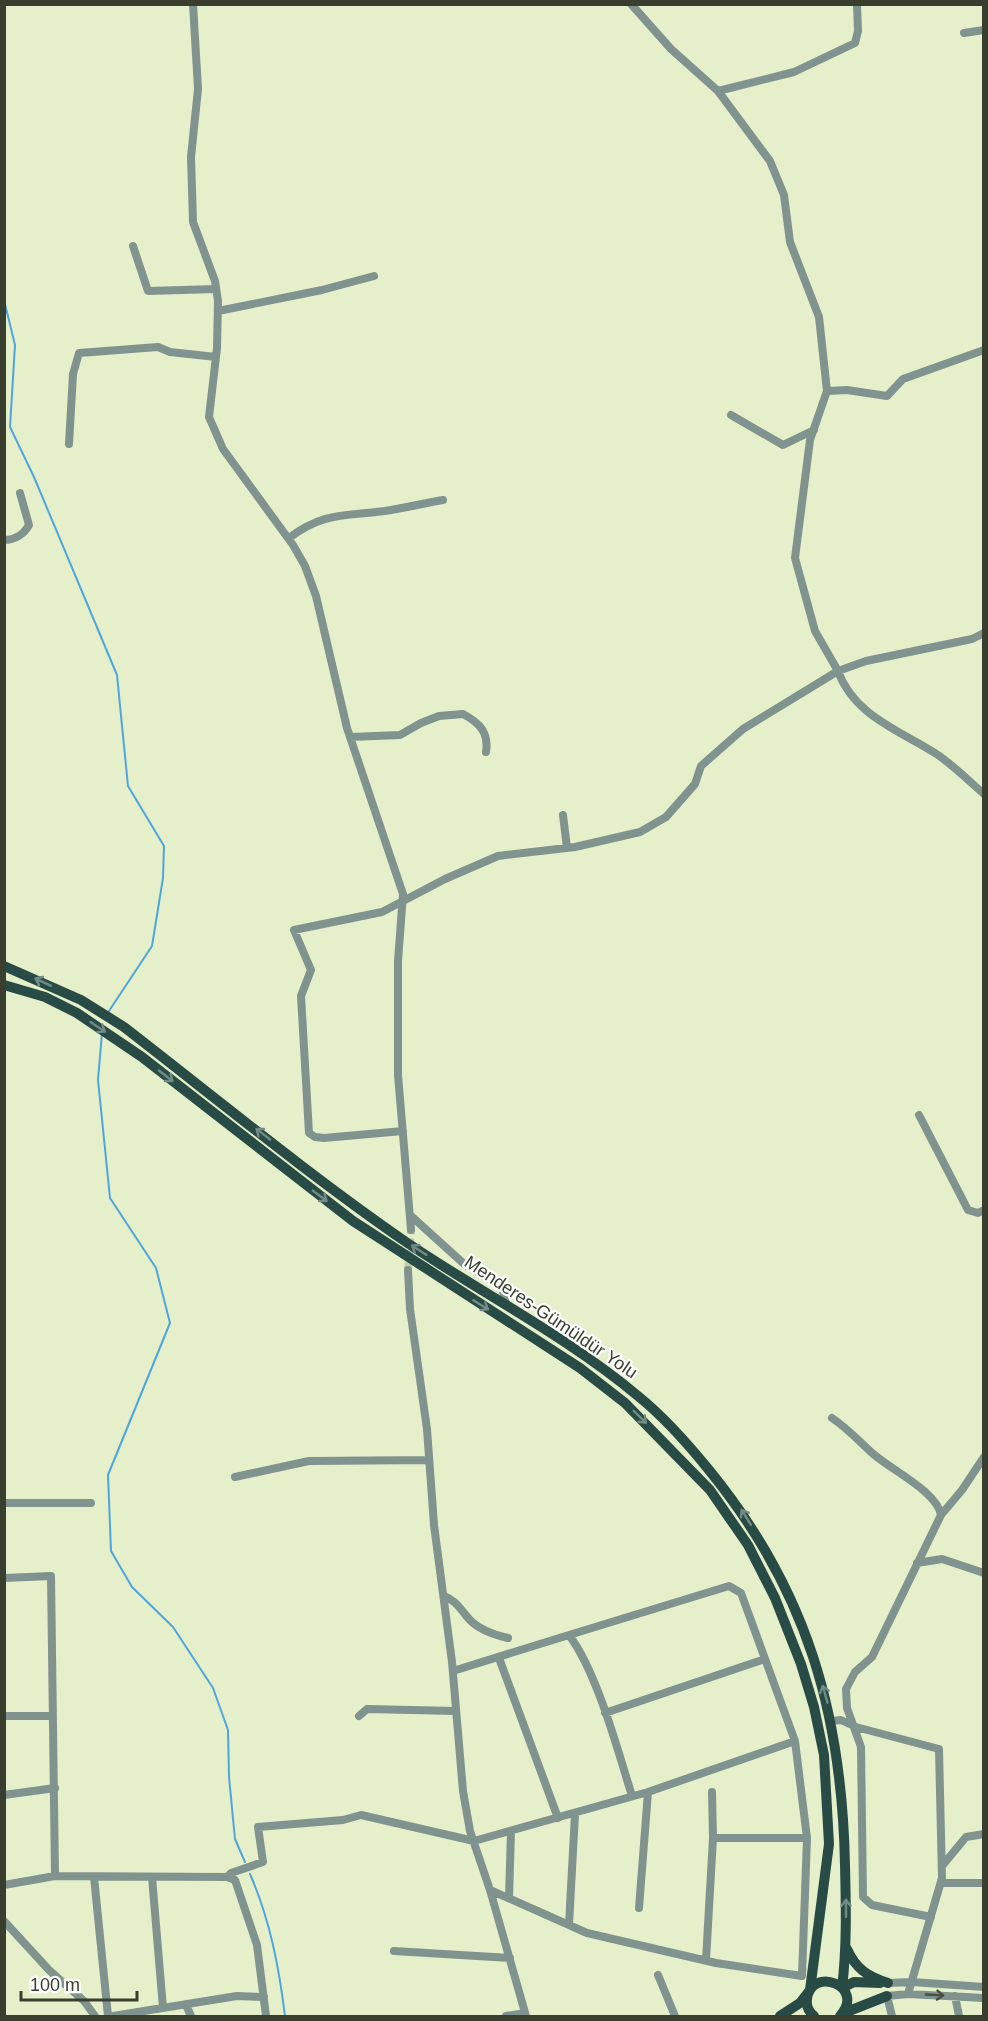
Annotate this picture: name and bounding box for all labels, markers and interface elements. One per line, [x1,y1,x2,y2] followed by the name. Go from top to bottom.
[34,976,52,988] one-way arrow
[89,1021,106,1033] one-way arrow
[158,1069,174,1082] one-way arrow
[256,1128,272,1141] one-way arrow
[311,1190,327,1202] one-way arrow
[411,1244,427,1256] one-way arrow
[461,1252,641,1382] street label: Menderes-Gümüldür Yolu
[472,1299,489,1311] one-way arrow
[632,1410,647,1424] one-way arrow
[739,1509,751,1526] one-way arrow
[819,1685,830,1704] one-way arrow
[840,1899,852,1919] one-way arrow
[21,1964,136,2002] scale bar
[30,1975,80,1995] text: 100 m
[925,1990,945,2001] one-way arrow

